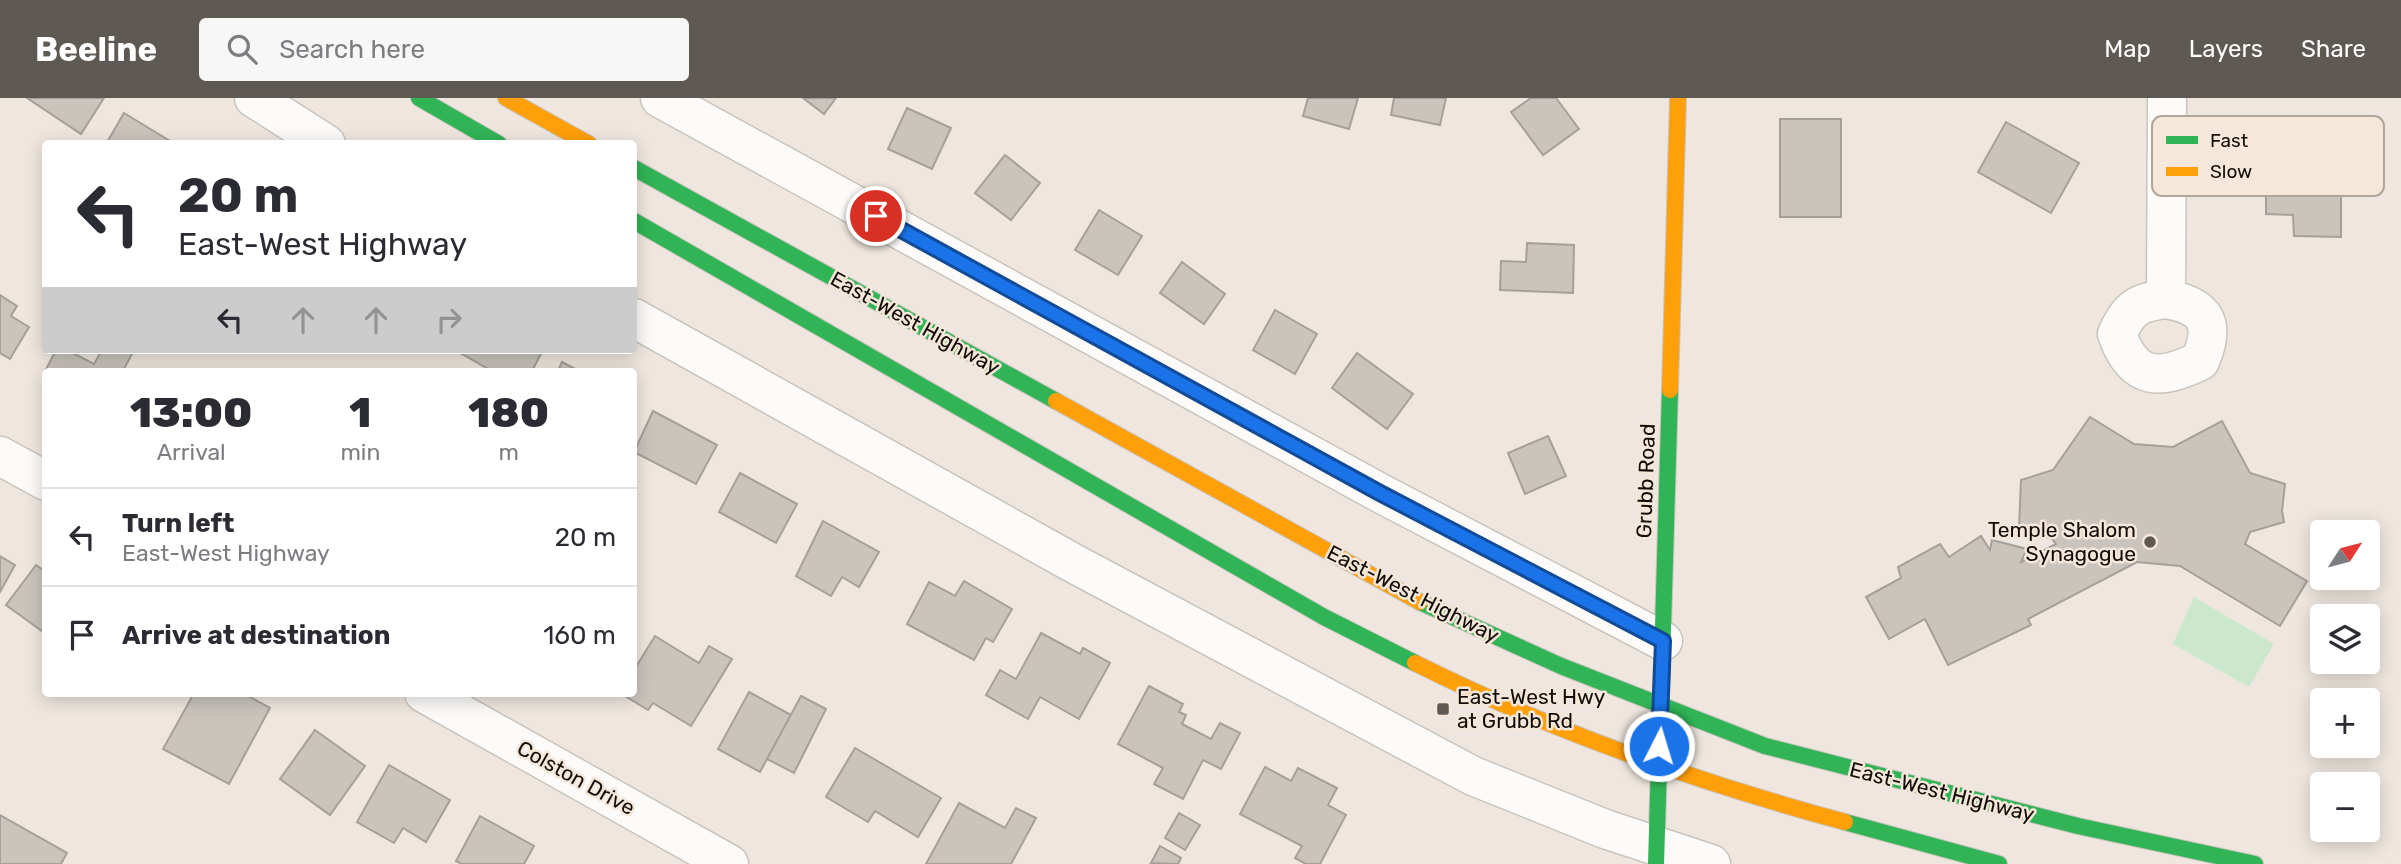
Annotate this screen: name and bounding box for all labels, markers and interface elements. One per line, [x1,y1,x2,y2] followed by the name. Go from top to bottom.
[199,18,689,81] search box
[35,30,157,69] text: Beeline
[223,30,261,68] icon: search
[279,34,425,65] text: Search here
[2104,35,2151,63] text: Map
[2189,35,2263,63] text: Layers
[2301,35,2366,63] text: Share
[2152,116,2384,196] legend
[2210,129,2249,152] text: Fast
[2210,160,2252,183] text: Slow
[178,166,299,224] text: 20 m
[63,168,154,259] icon: left
[846,186,906,246] pin
[857,197,895,235] icon: arrive
[178,225,467,263] text: East-West Highway
[826,266,1005,380] street label: East-West Highway
[211,301,249,339] icon: left
[284,301,322,339] icon: ahead
[357,301,395,339] icon: ahead
[430,301,468,339] icon: right
[130,388,252,438] text: 13:00
[349,388,371,438] text: 1
[468,388,549,438] text: 180
[1631,423,1660,539] street label: Grubb Road
[157,438,226,466] text: Arrival
[340,438,380,466] text: min
[498,438,519,466] text: m
[122,508,234,539] text: Turn left
[1988,517,2136,566] place label: Temple Shalom Synagogue
[63,518,101,556] icon: left
[2310,520,2380,590] north arrow
[2310,520,2380,842] map controls
[555,522,616,553] text: 20 m
[2142,534,2158,550] marker: Temple Shalom Synagogue
[122,539,330,567] text: East-West Highway
[1323,539,1504,648] street label: East-West Highway
[2310,604,2380,674] button: layers
[63,616,101,654] icon: arrive
[122,620,390,651] text: Arrive at destination
[543,620,616,651] text: 160 m
[1457,684,1606,733] place label: East-West Hwy at Grubb Rd
[2310,688,2380,758] button: +
[1435,701,1451,717] marker: East-West Hwy at Grubb Rd
[1622,709,1696,783] position arrow
[513,735,639,820] street label: Colston Drive
[1847,756,2038,827] street label: East-West Highway
[2310,772,2380,842] button: −

